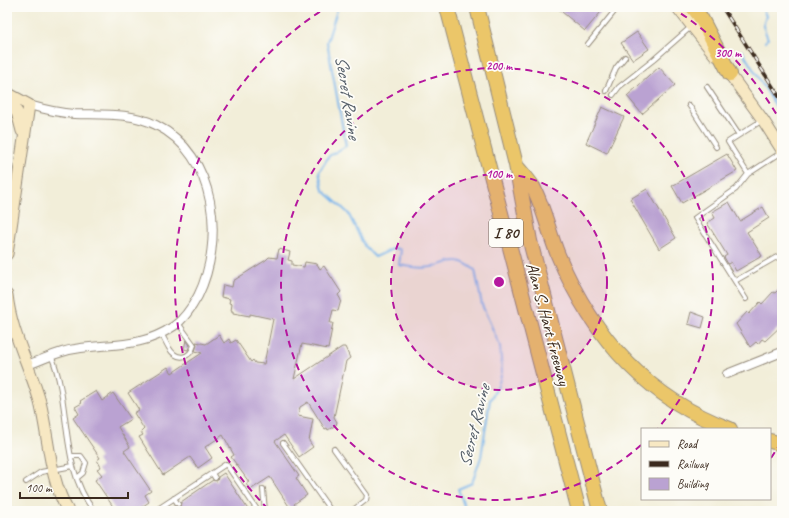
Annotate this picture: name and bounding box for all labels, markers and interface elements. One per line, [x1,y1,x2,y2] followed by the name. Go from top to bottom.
[715,45,742,61] text: 300 m
[331,54,366,143] water label: Secret Ravine
[486,58,513,74] text: 200 m
[486,166,513,182] text: 100 m
[489,219,523,247] road number: I 80
[522,260,575,389] street label: Alan S. Hart Freeway
[492,275,506,289] centre of rings
[453,380,496,469] water label: Secret Ravine
[641,428,771,500] legend
[677,436,699,452] text: Road
[677,456,709,472] text: Railway
[20,474,128,500] scale bar
[677,476,709,492] text: Building
[26,480,53,496] text: 100 m

